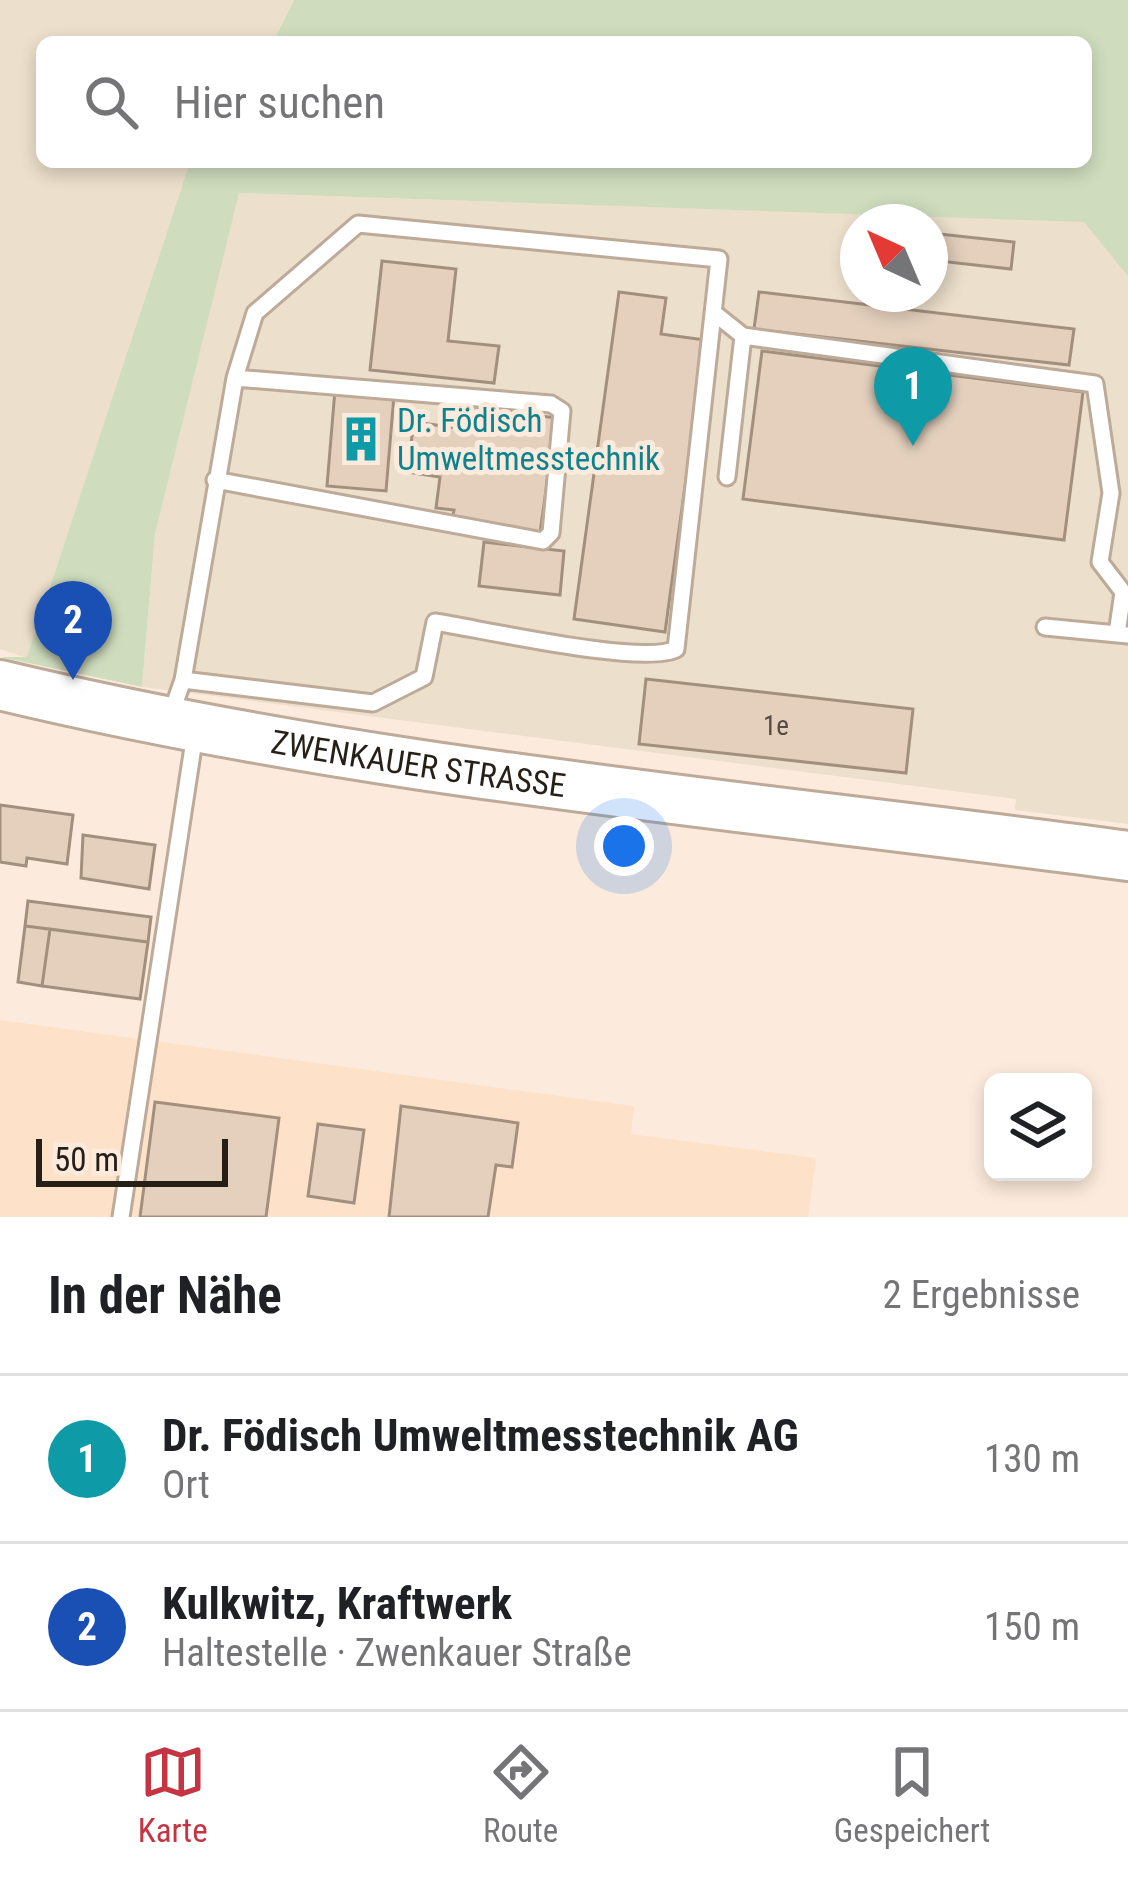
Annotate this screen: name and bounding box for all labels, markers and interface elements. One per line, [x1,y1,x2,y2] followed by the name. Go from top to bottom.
[36,36,1092,168] search box
[78,69,144,135] icon: search
[174,76,385,129] text: Hier suchen
[840,204,948,312] north arrow
[874,347,952,446] pin: 1
[397,401,660,478] place label: Dr. Födisch Umweltmesstechnik
[336,414,386,464] building icon: Dr. Födisch Umweltmesstechnik
[34,581,112,680] pin: 2
[763,710,789,742] house number: 1e
[268,722,568,805] street label: ZWENKAUER STRASSE
[594,816,654,876] your location
[984,1073,1092,1181] map controls
[984,1073,1092,1181] button: layers
[36,1133,228,1186] scale bar
[54,1140,119,1179] text: 50 m
[48,1266,282,1325] text: In der Nähe
[882,1272,1080,1318] text: 2 Ergebnisse
[162,1409,799,1462] text: Dr. Födisch Umweltmesstechnik AG
[77,1436,97,1482] text: 1
[984,1436,1080,1482] text: 130 m
[162,1462,210,1508] text: Ort
[162,1577,512,1630] text: Kulkwitz, Kraftwerk
[77,1604,97,1650] text: 2
[984,1604,1080,1650] text: 150 m
[162,1630,632,1676] text: Haltestelle · Zwenkauer Straße
[138,1739,208,1850] tab: Karte
[483,1739,558,1850] tab: Route
[834,1739,990,1850] tab: Gespeichert

